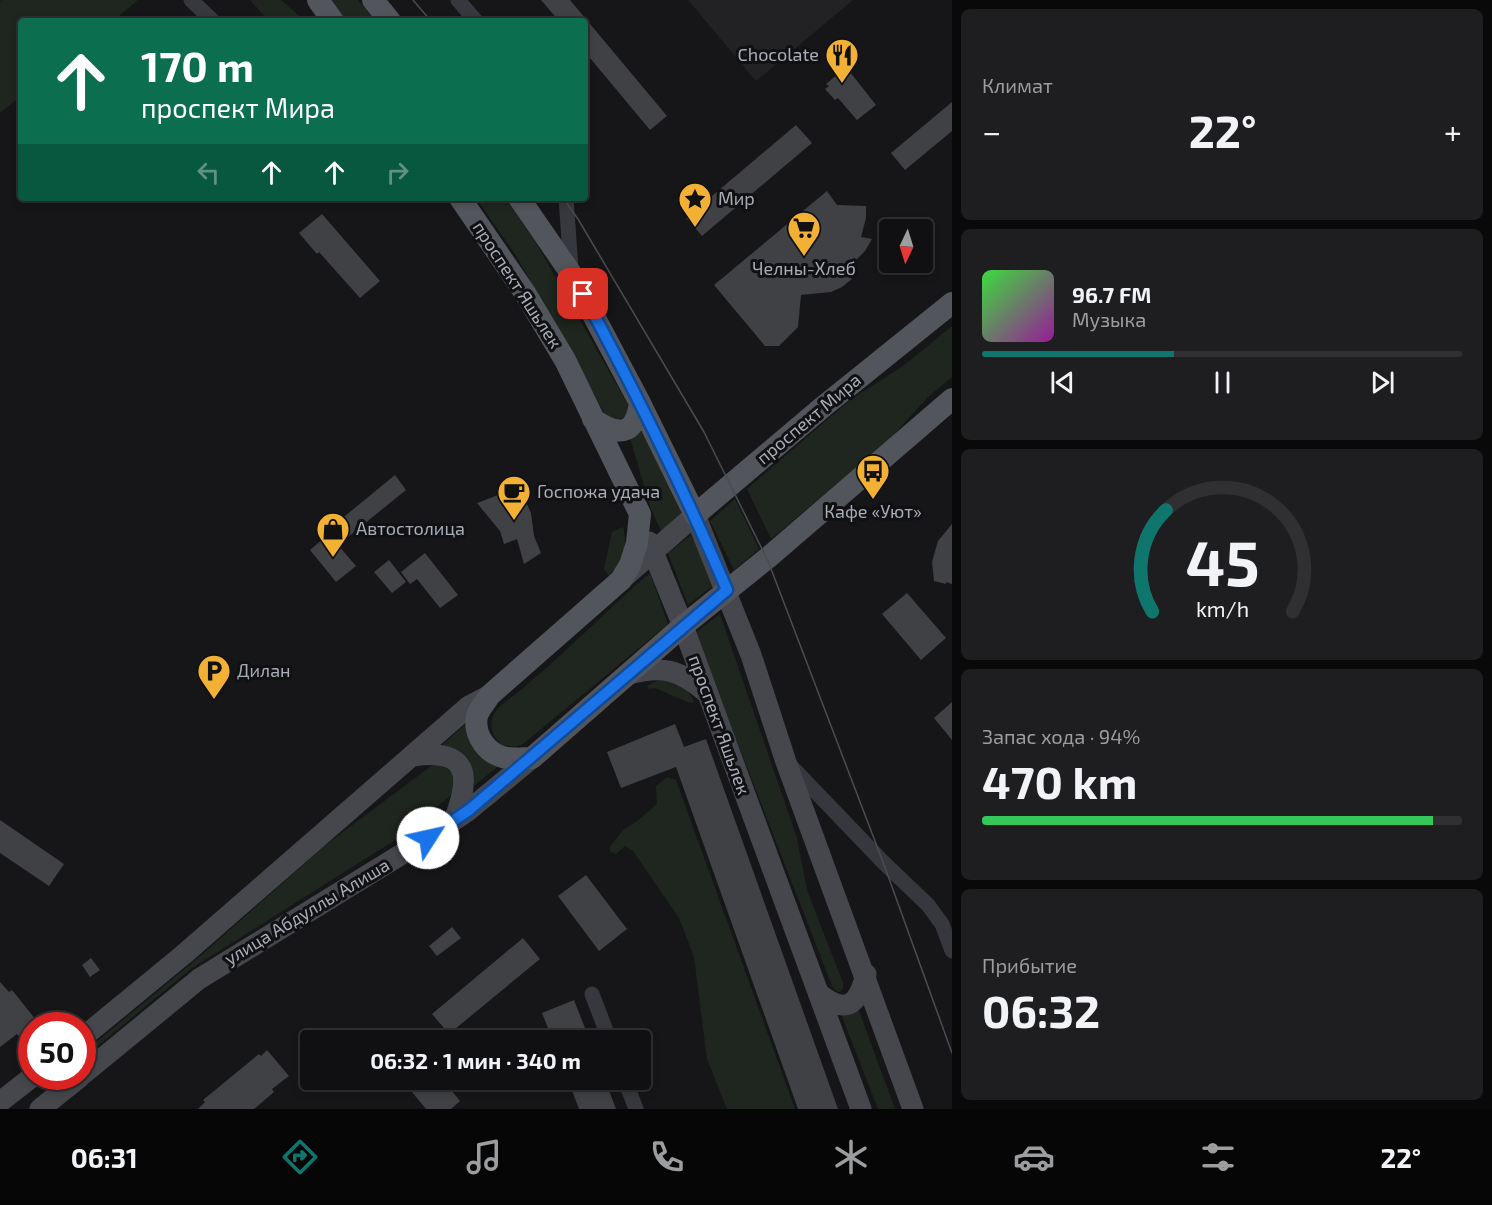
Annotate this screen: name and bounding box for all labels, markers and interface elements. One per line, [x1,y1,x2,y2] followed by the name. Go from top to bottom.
[824,37,860,84] restaurant icon: Chocolate
[141,40,254,90] text: 170 m
[42,42,120,120] icon: ahead
[737,43,819,65] place label: Chocolate
[982,73,1053,97] text: Климат
[141,91,335,123] text: проспект Мира
[1189,103,1256,157] text: 22°
[982,111,1001,151] text: −
[1444,111,1462,151] text: +
[192,156,225,189] icon: left
[255,156,288,189] icon: ahead
[318,156,351,189] icon: ahead
[381,156,414,189] icon: right
[677,181,713,228] place icon: Мир
[718,187,755,209] place label: Мир
[786,210,822,257] supermarket icon: Челны-Хлеб
[469,217,567,352] street label: проспект Яшьлек
[879,219,933,273] north arrow
[879,219,933,273] map controls
[752,257,856,279] place label: Челны-Хлеб
[557,268,608,319] pin
[566,277,599,310] icon: arrive
[1072,281,1151,307] text: 96.7 FM
[1072,307,1146,331] text: Музыка
[1046,366,1079,399] icon: previous
[1206,366,1239,399] icon: pause
[1366,366,1399,399] icon: next
[752,368,865,468] street label: проспект Мира
[855,453,891,500] bus stop icon: Кафе «Уют»
[496,474,532,521] cafe icon: Госпожа удача
[537,480,660,502] place label: Госпожа удача
[824,500,922,522] place label: Кафе «Уют»
[315,511,351,558] shop icon: Автостолица
[356,517,465,539] place label: Автостолица
[1185,524,1259,599] text: 45
[1195,596,1249,621] text: km/h
[684,652,756,798] street label: проспект Яшьлек
[196,653,232,700] parking icon: Дилан
[237,659,291,681] place label: Дилан
[982,724,1140,748] text: Запас хода · 94%
[982,754,1137,808] text: 470 km
[396,806,460,870] position arrow
[220,853,393,969] street label: улица Абдуллы Алиша
[982,953,1077,977] text: Прибытие
[982,983,1100,1037] text: 06:32
[18,1012,96,1090] speed limit sign: 50
[370,1047,581,1073] text: 06:32 · 1 мин · 340 m
[279,1136,321,1178] icon: directions
[463,1136,505,1178] icon: music
[646,1136,688,1178] icon: phone
[830,1136,872,1178] icon: climate
[1013,1136,1055,1178] icon: car
[1197,1136,1239,1178] icon: filters
[71,1141,138,1173] text: 06:31
[1380,1141,1421,1173] text: 22°

